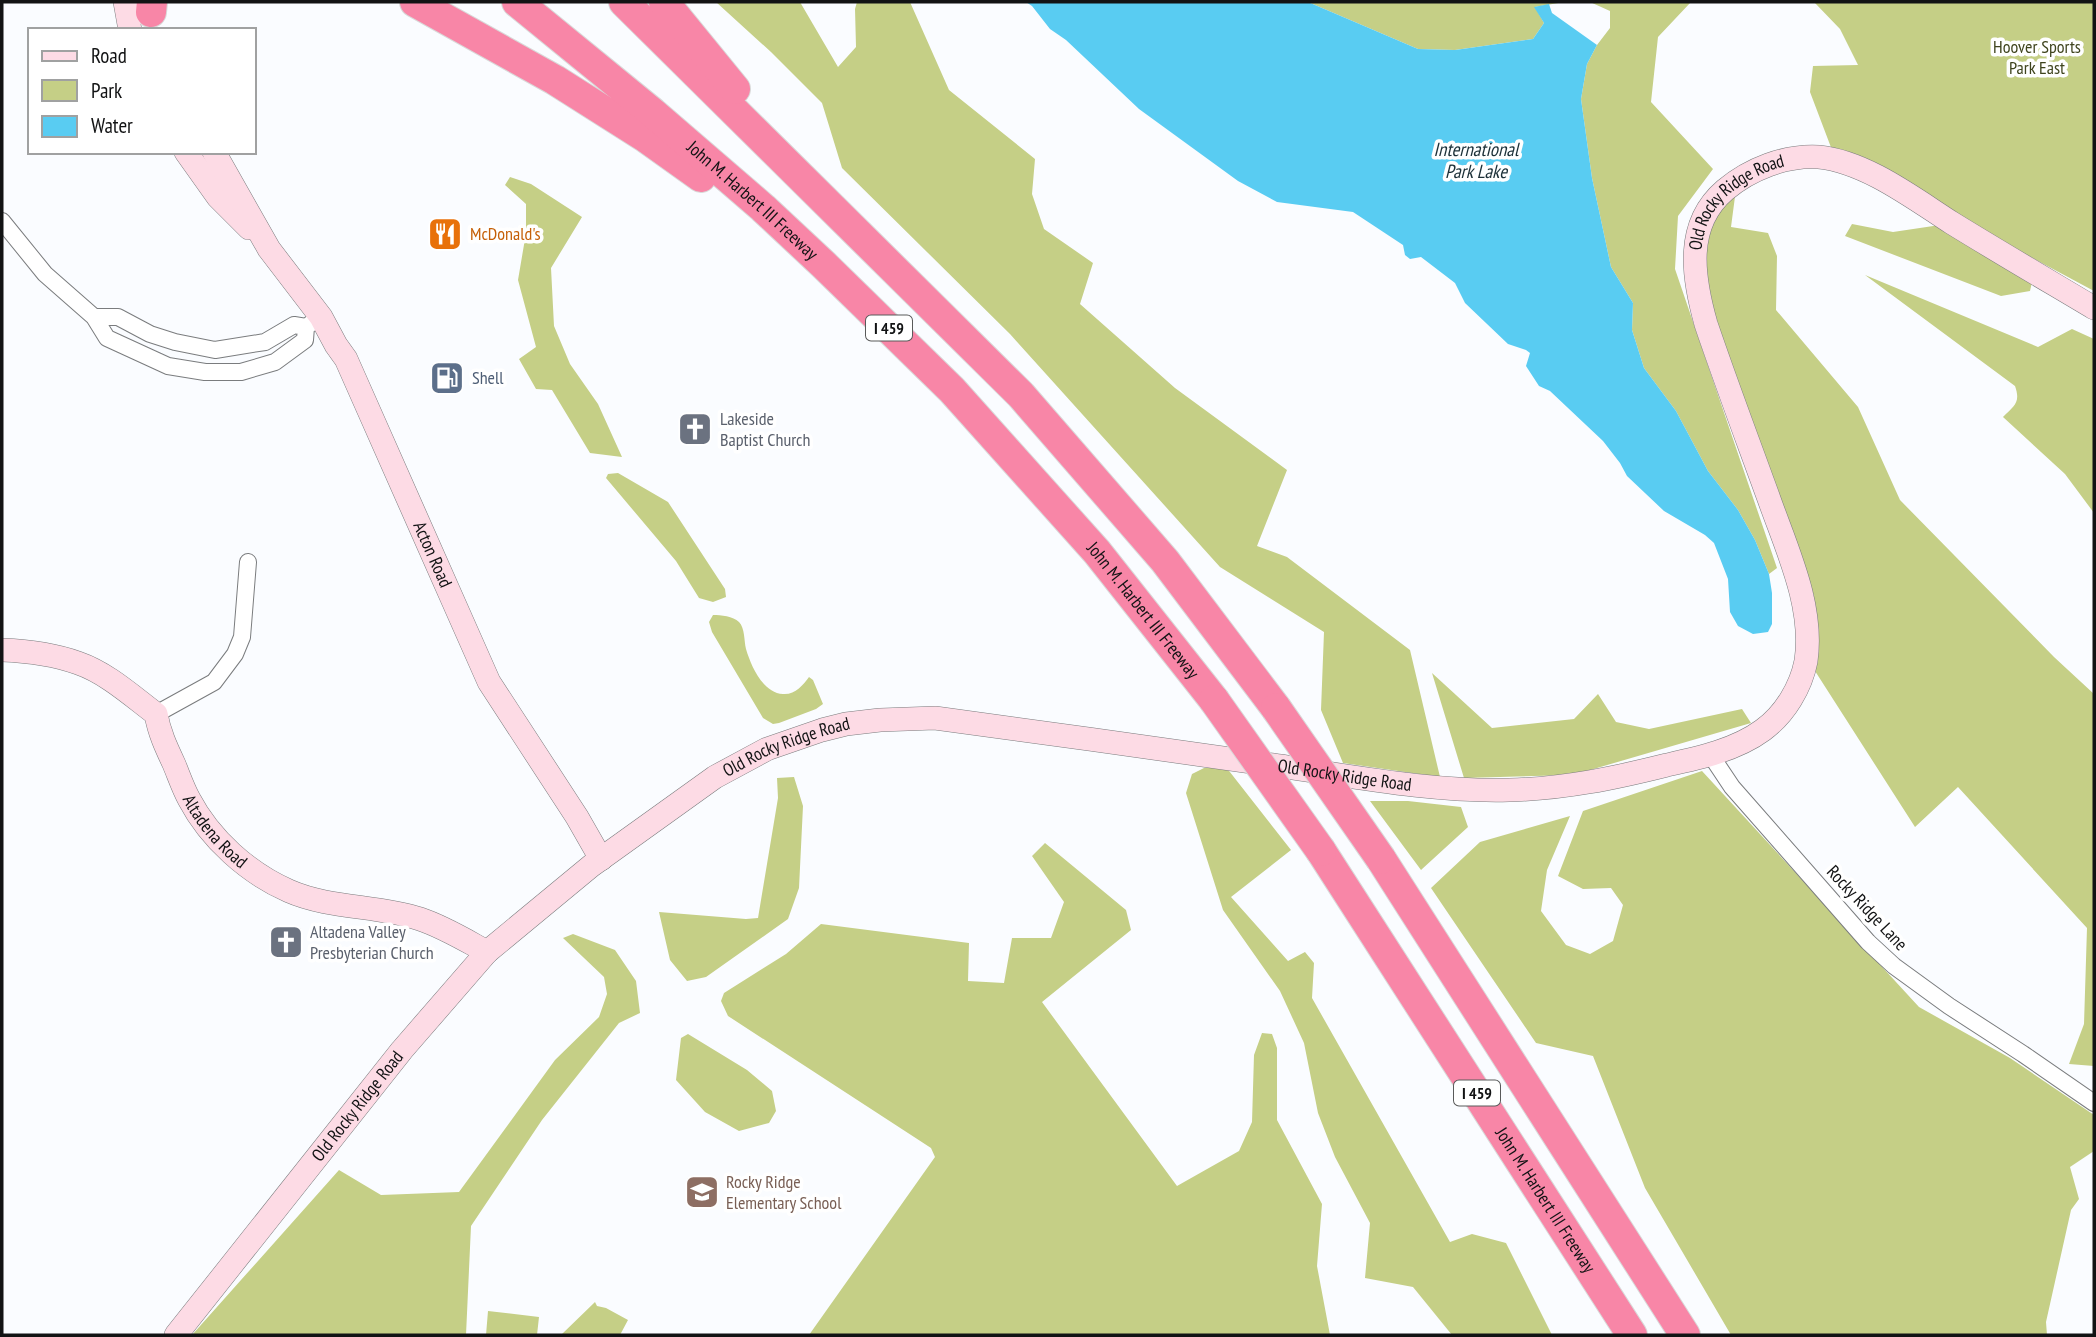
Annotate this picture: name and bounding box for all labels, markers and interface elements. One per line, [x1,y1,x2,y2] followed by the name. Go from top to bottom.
[28,28,256,154] legend
[1993,35,2081,79] park label: Hoover Sports Park East
[91,42,127,69] text: Road
[91,77,122,104] text: Park
[91,112,133,139] text: Water
[682,135,823,265] street label: John M. Harbert III Freeway
[1434,137,1520,183] water label: International Park Lake
[1683,149,1786,251] street label: Old Rocky Ridge Road
[426,215,464,253] restaurant icon: McDonald's
[470,222,541,245] place label: McDonald's
[866,316,912,340] road number: I 459
[428,359,466,397] fuel station icon: Shell
[472,366,504,389] place label: Shell
[720,407,810,451] place label: Lakeside Baptist Church
[676,410,714,448] church icon: Lakeside Baptist Church
[408,518,458,591] street label: Acton Road
[1082,536,1205,683] street label: John M. Harbert III Freeway
[718,712,852,782] street label: Old Rocky Ridge Road
[1276,754,1413,796] street label: Old Rocky Ridge Road
[178,790,252,873] street label: Altadena Road
[1822,860,1913,955] street label: Rocky Ridge Lane
[310,920,434,964] place label: Altadena Valley Presbyterian Church
[267,923,305,961] church icon: Altadena Valley Presbyterian Church
[306,1046,408,1166] street label: Old Rocky Ridge Road
[1454,1080,1500,1106] road number: I 459
[1490,1122,1601,1277] street label: John M. Harbert III Freeway
[726,1170,842,1214] place label: Rocky Ridge Elementary School
[683,1173,721,1211] school or university icon: Rocky Ridge Elementary School

